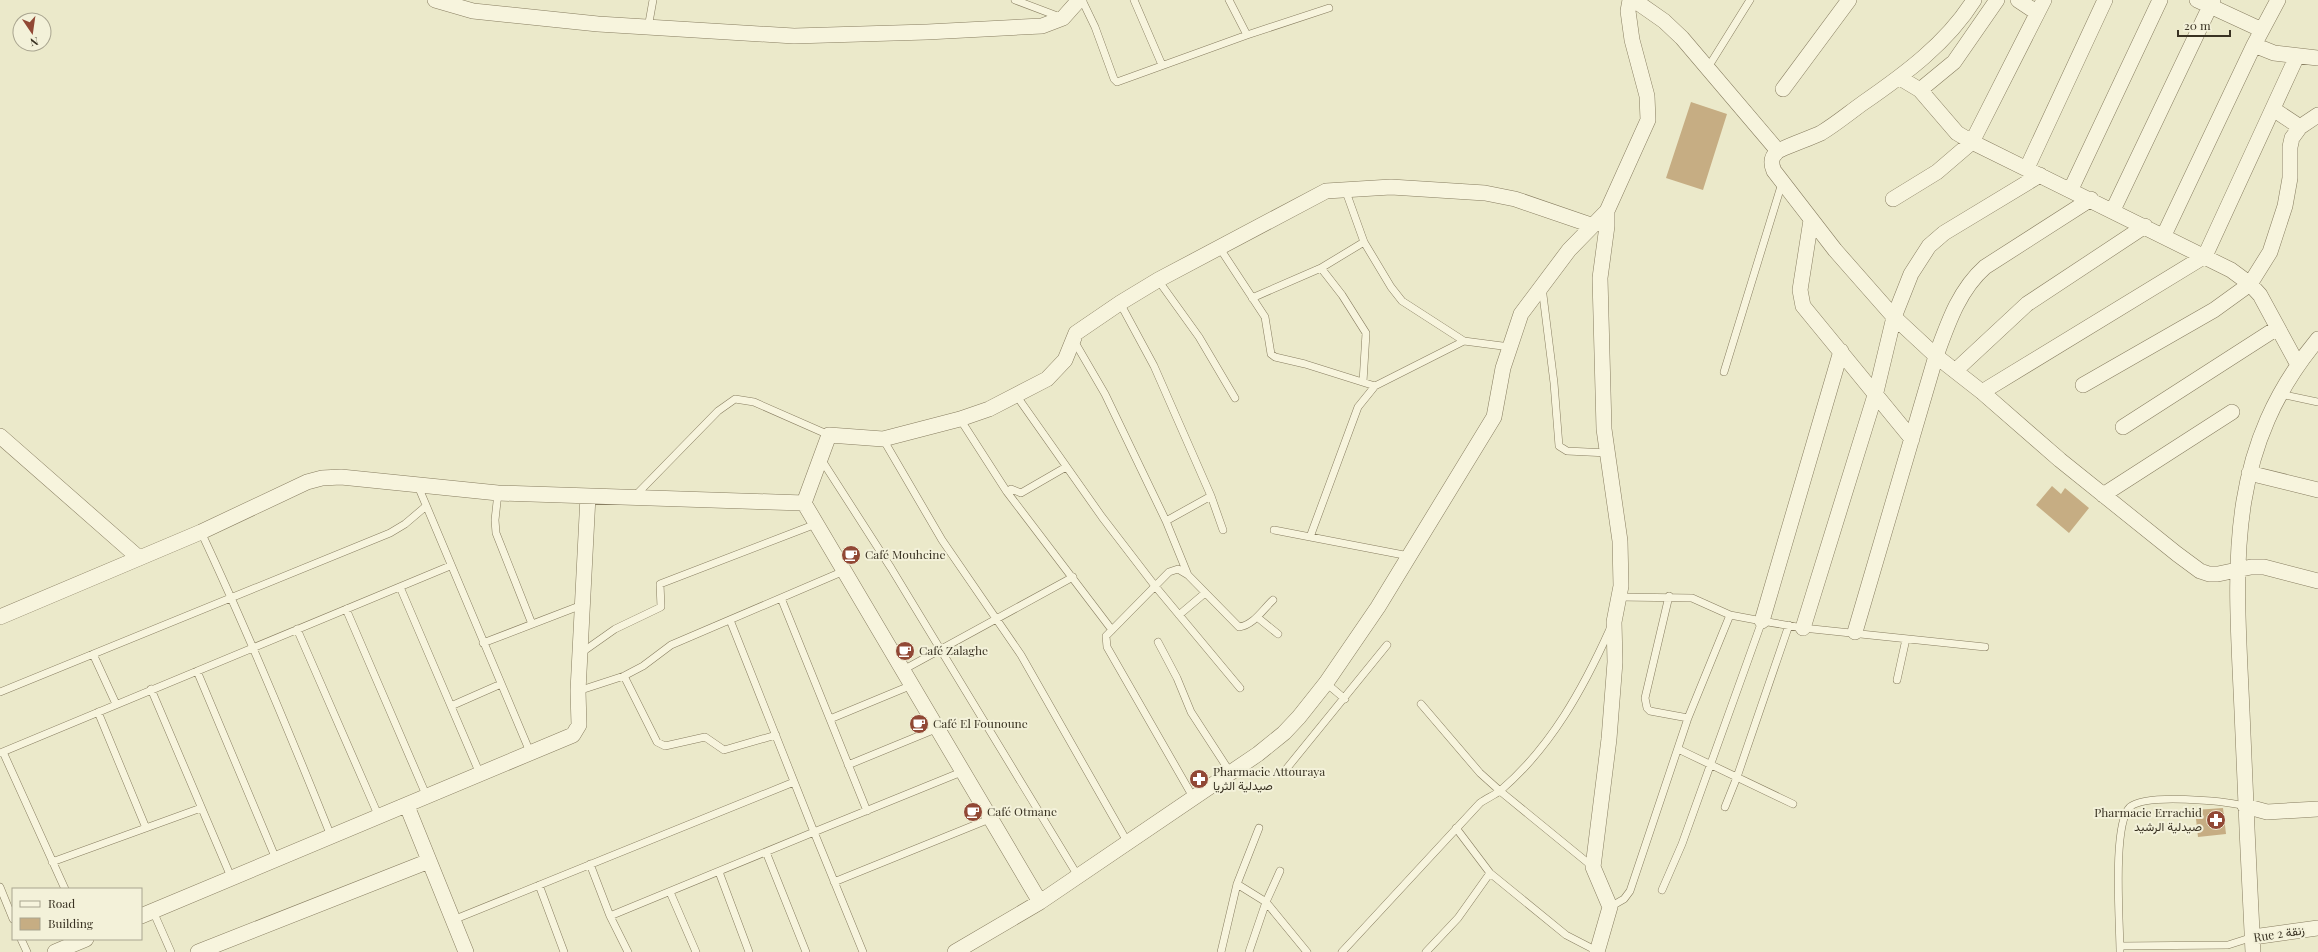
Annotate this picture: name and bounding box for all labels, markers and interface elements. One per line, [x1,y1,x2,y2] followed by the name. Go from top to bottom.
[12,12,52,52] north arrow
[2178,12,2230,38] scale bar
[2184,17,2211,33] text: 20 m
[29,34,40,50] text: N
[840,544,862,566] cafe icon: Café Mouhcine
[865,546,946,562] place label: Café Mouhcine
[894,640,916,662] cafe icon: Café Zalaghe
[919,642,988,658] place label: Café Zalaghe
[908,713,930,735] cafe icon: Café El Founoune
[933,715,1028,731] place label: Café El Founoune
[1213,763,1325,794] place label: Pharmacie Attouraya صيدلية الثريا
[1188,768,1210,790] pharmacy icon: Pharmacie Attouraya صيدلية الثريا
[962,801,984,823] cafe icon: Café Otmane
[987,803,1057,819] place label: Café Otmane
[2094,804,2202,835] place label: Pharmacie Errachid صيدلية الرشيد
[2205,809,2227,831] pharmacy icon: Pharmacie Errachid صيدلية الرشيد
[12,888,142,940] legend
[48,895,75,911] text: Road
[48,915,94,931] text: Building
[2252,921,2306,946] street label: Rue 2 زنقة

